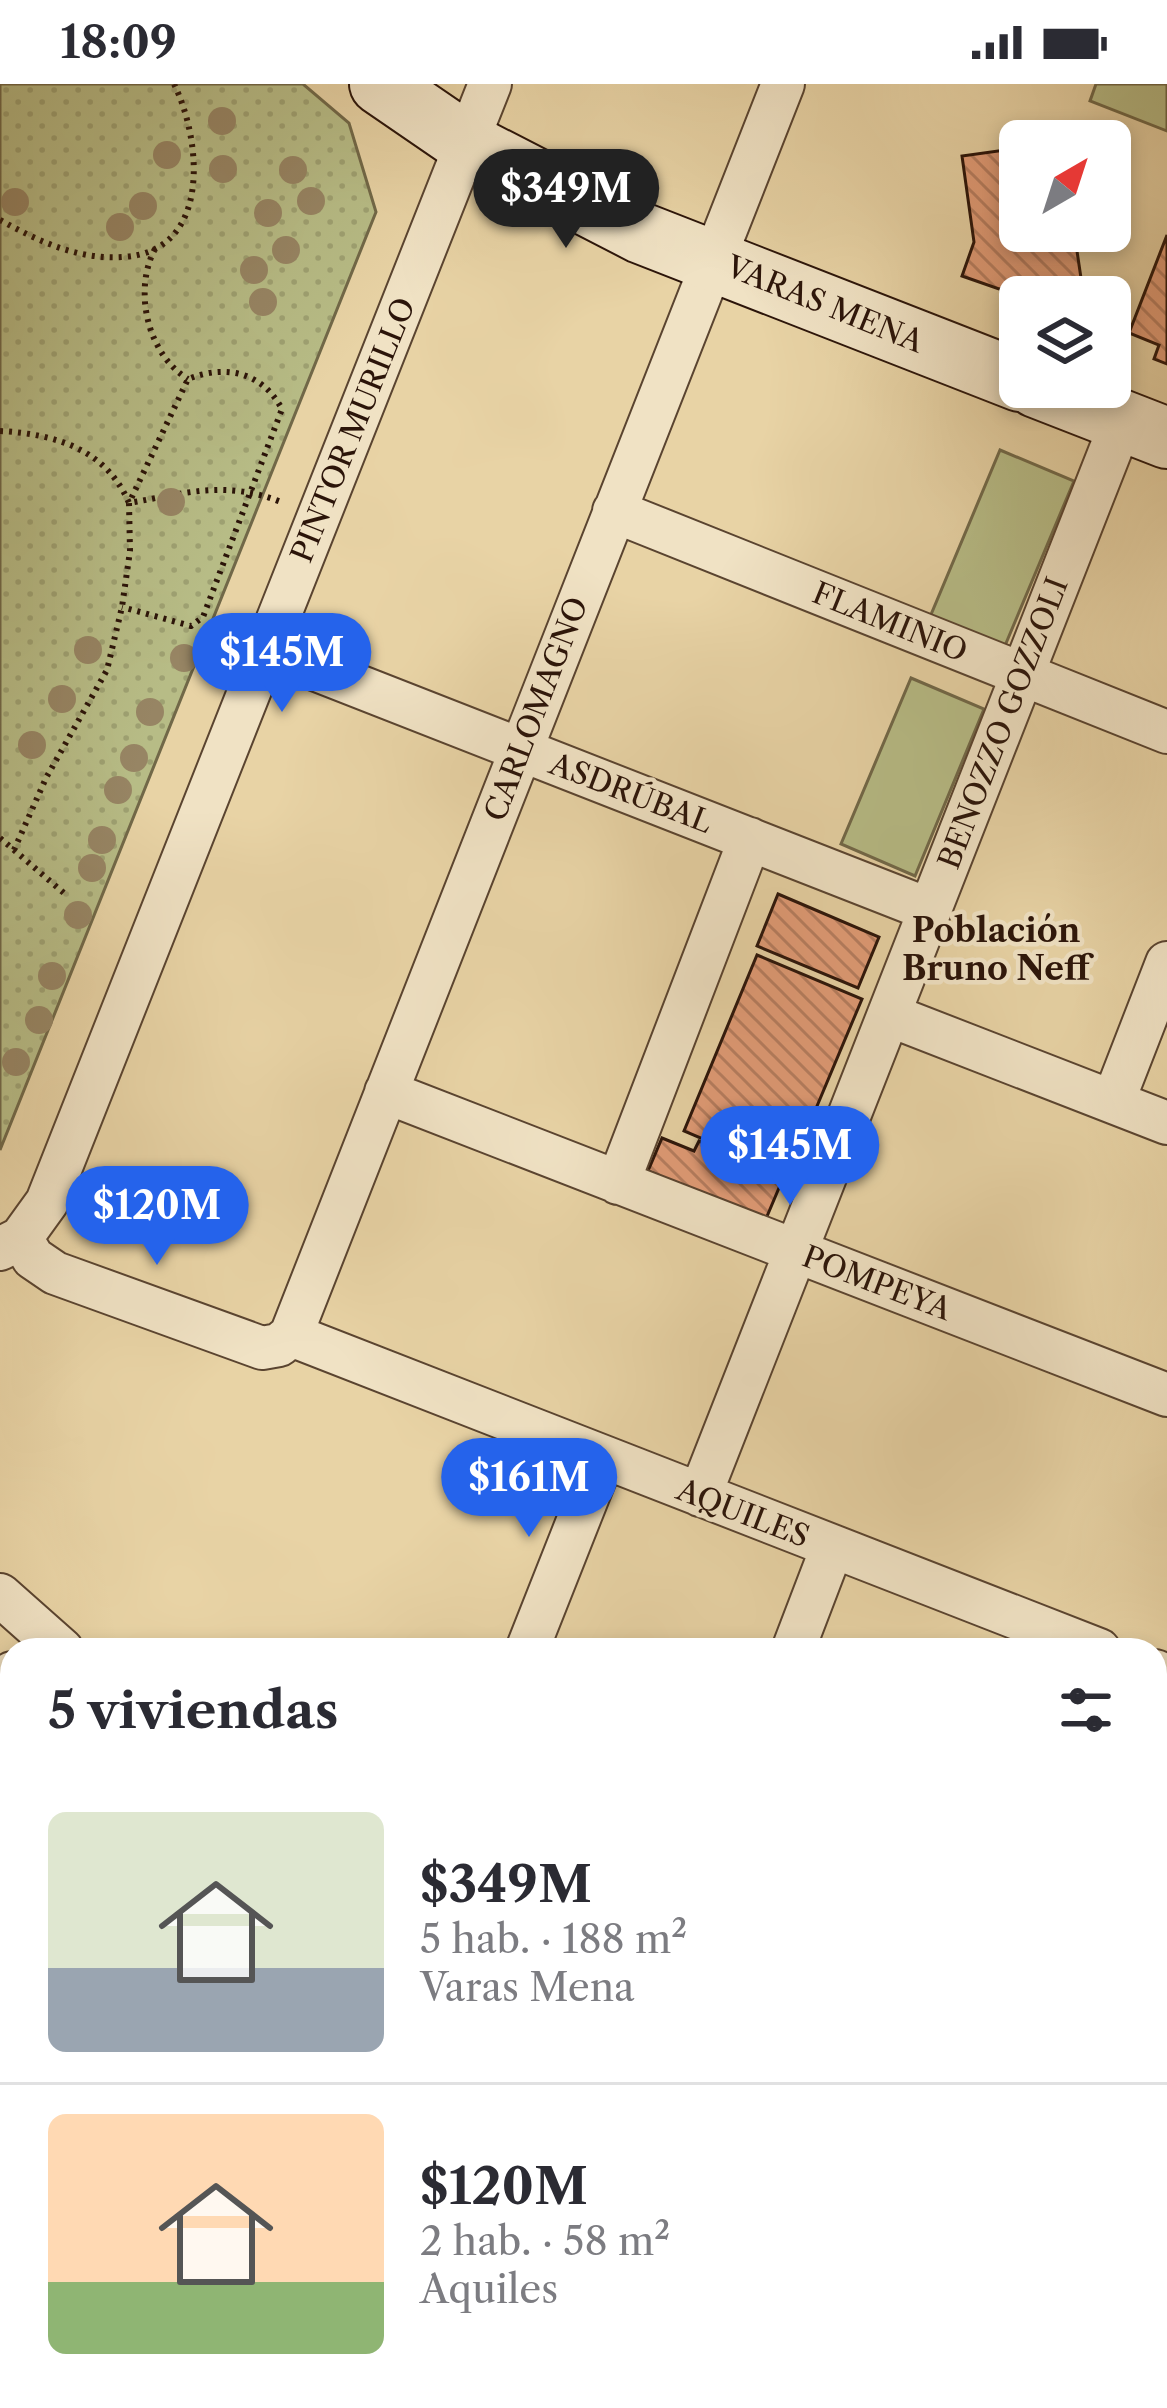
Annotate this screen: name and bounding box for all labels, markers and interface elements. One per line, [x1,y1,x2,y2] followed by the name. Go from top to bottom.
[60,14,177,70] text: 18:09
[999,120,1131,252] north arrow
[999,120,1131,408] map controls
[482,149,650,251] pin: $349M
[500,164,632,212] text: $349M
[720,247,930,361] street label: VARAS MENA
[999,276,1131,408] button: layers
[283,292,423,568] street label: PINTOR MURILLO
[930,572,1076,874] street label: BENOZZO GOZZOLI
[807,574,973,670] street label: FLAMINIO
[476,592,596,826] street label: CARLOMAGNO
[198,613,366,715] pin: $145M
[219,628,345,676] text: $145M
[544,745,718,841] street label: ASDRÚBAL
[902,910,1094,989] district label: Población Bruno Neff
[706,1106,874,1208] pin: $145M
[727,1121,853,1169] text: $145M
[73,1166,241,1268] pin: $120M
[93,1181,221,1229] text: $120M
[797,1238,957,1329] street label: POMPEYA
[445,1438,613,1540] pin: $161M
[468,1453,590,1501] text: $161M
[671,1471,814,1555] street label: AQUILES
[1053,1677,1119,1743] icon: filters
[48,1679,338,1741] text: 5 viviendas
[420,1853,592,1915] text: $349M
[144,1860,288,2004] icon: home
[420,1915,687,1963] text: 5 hab. · 188 m²
[420,1963,635,2011] text: Varas Mena
[420,2155,588,2217] text: $120M
[144,2162,288,2306] icon: home
[420,2217,670,2265] text: 2 hab. · 58 m²
[420,2265,558,2313] text: Aquiles

